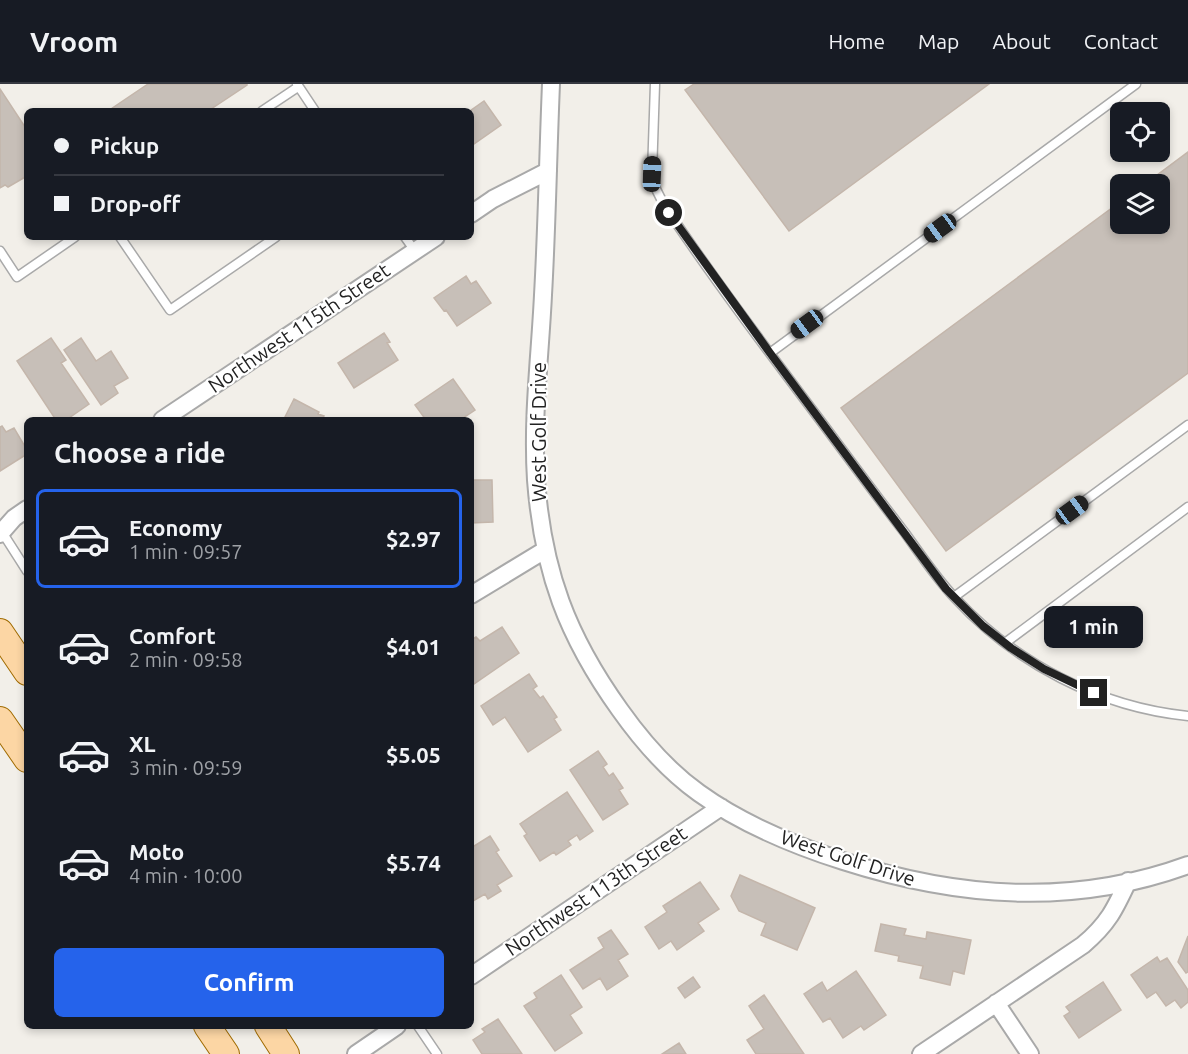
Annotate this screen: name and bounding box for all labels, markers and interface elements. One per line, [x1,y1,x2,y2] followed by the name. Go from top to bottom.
[30,26,118,57] text: Vroom
[828,29,885,53] text: Home
[918,29,959,53] text: Map
[992,29,1051,53] text: About
[1084,29,1158,53] text: Contact
[1110,102,1170,234] map controls
[1110,102,1170,162] button: locate
[90,133,159,158] text: Pickup
[642,156,662,192] car
[1110,174,1170,234] button: layers
[90,191,180,216] text: Drop-off
[655,199,682,226] route start
[920,210,960,246] car
[204,258,394,397] street label: Northwest 115th Street
[787,306,827,342] car
[527,362,550,502] street label: West Golf Drive
[54,438,226,468] text: Choose a ride
[1052,492,1092,528] car
[57,512,111,566] icon: car
[129,515,222,540] text: Economy
[386,526,441,551] text: $2.97
[129,540,243,563] text: 1 min · 09:57
[1044,606,1144,648] callout: 1 min
[1068,615,1119,638] text: 1 min
[57,620,111,674] icon: car
[129,623,216,648] text: Comfort
[386,634,441,659] text: $4.01
[129,648,243,671] text: 2 min · 09:58
[1080,679,1107,706] route end
[57,728,111,782] icon: car
[129,731,156,756] text: XL
[386,742,441,767] text: $5.05
[129,756,243,779] text: 3 min · 09:59
[501,821,691,960] street label: Northwest 113th Street
[778,825,918,890] street label: West Golf Drive
[57,836,111,890] icon: car
[129,839,184,864] text: Moto
[386,850,441,875] text: $5.74
[129,864,243,887] text: 4 min · 10:00
[54,948,444,1017] button: Confirm

